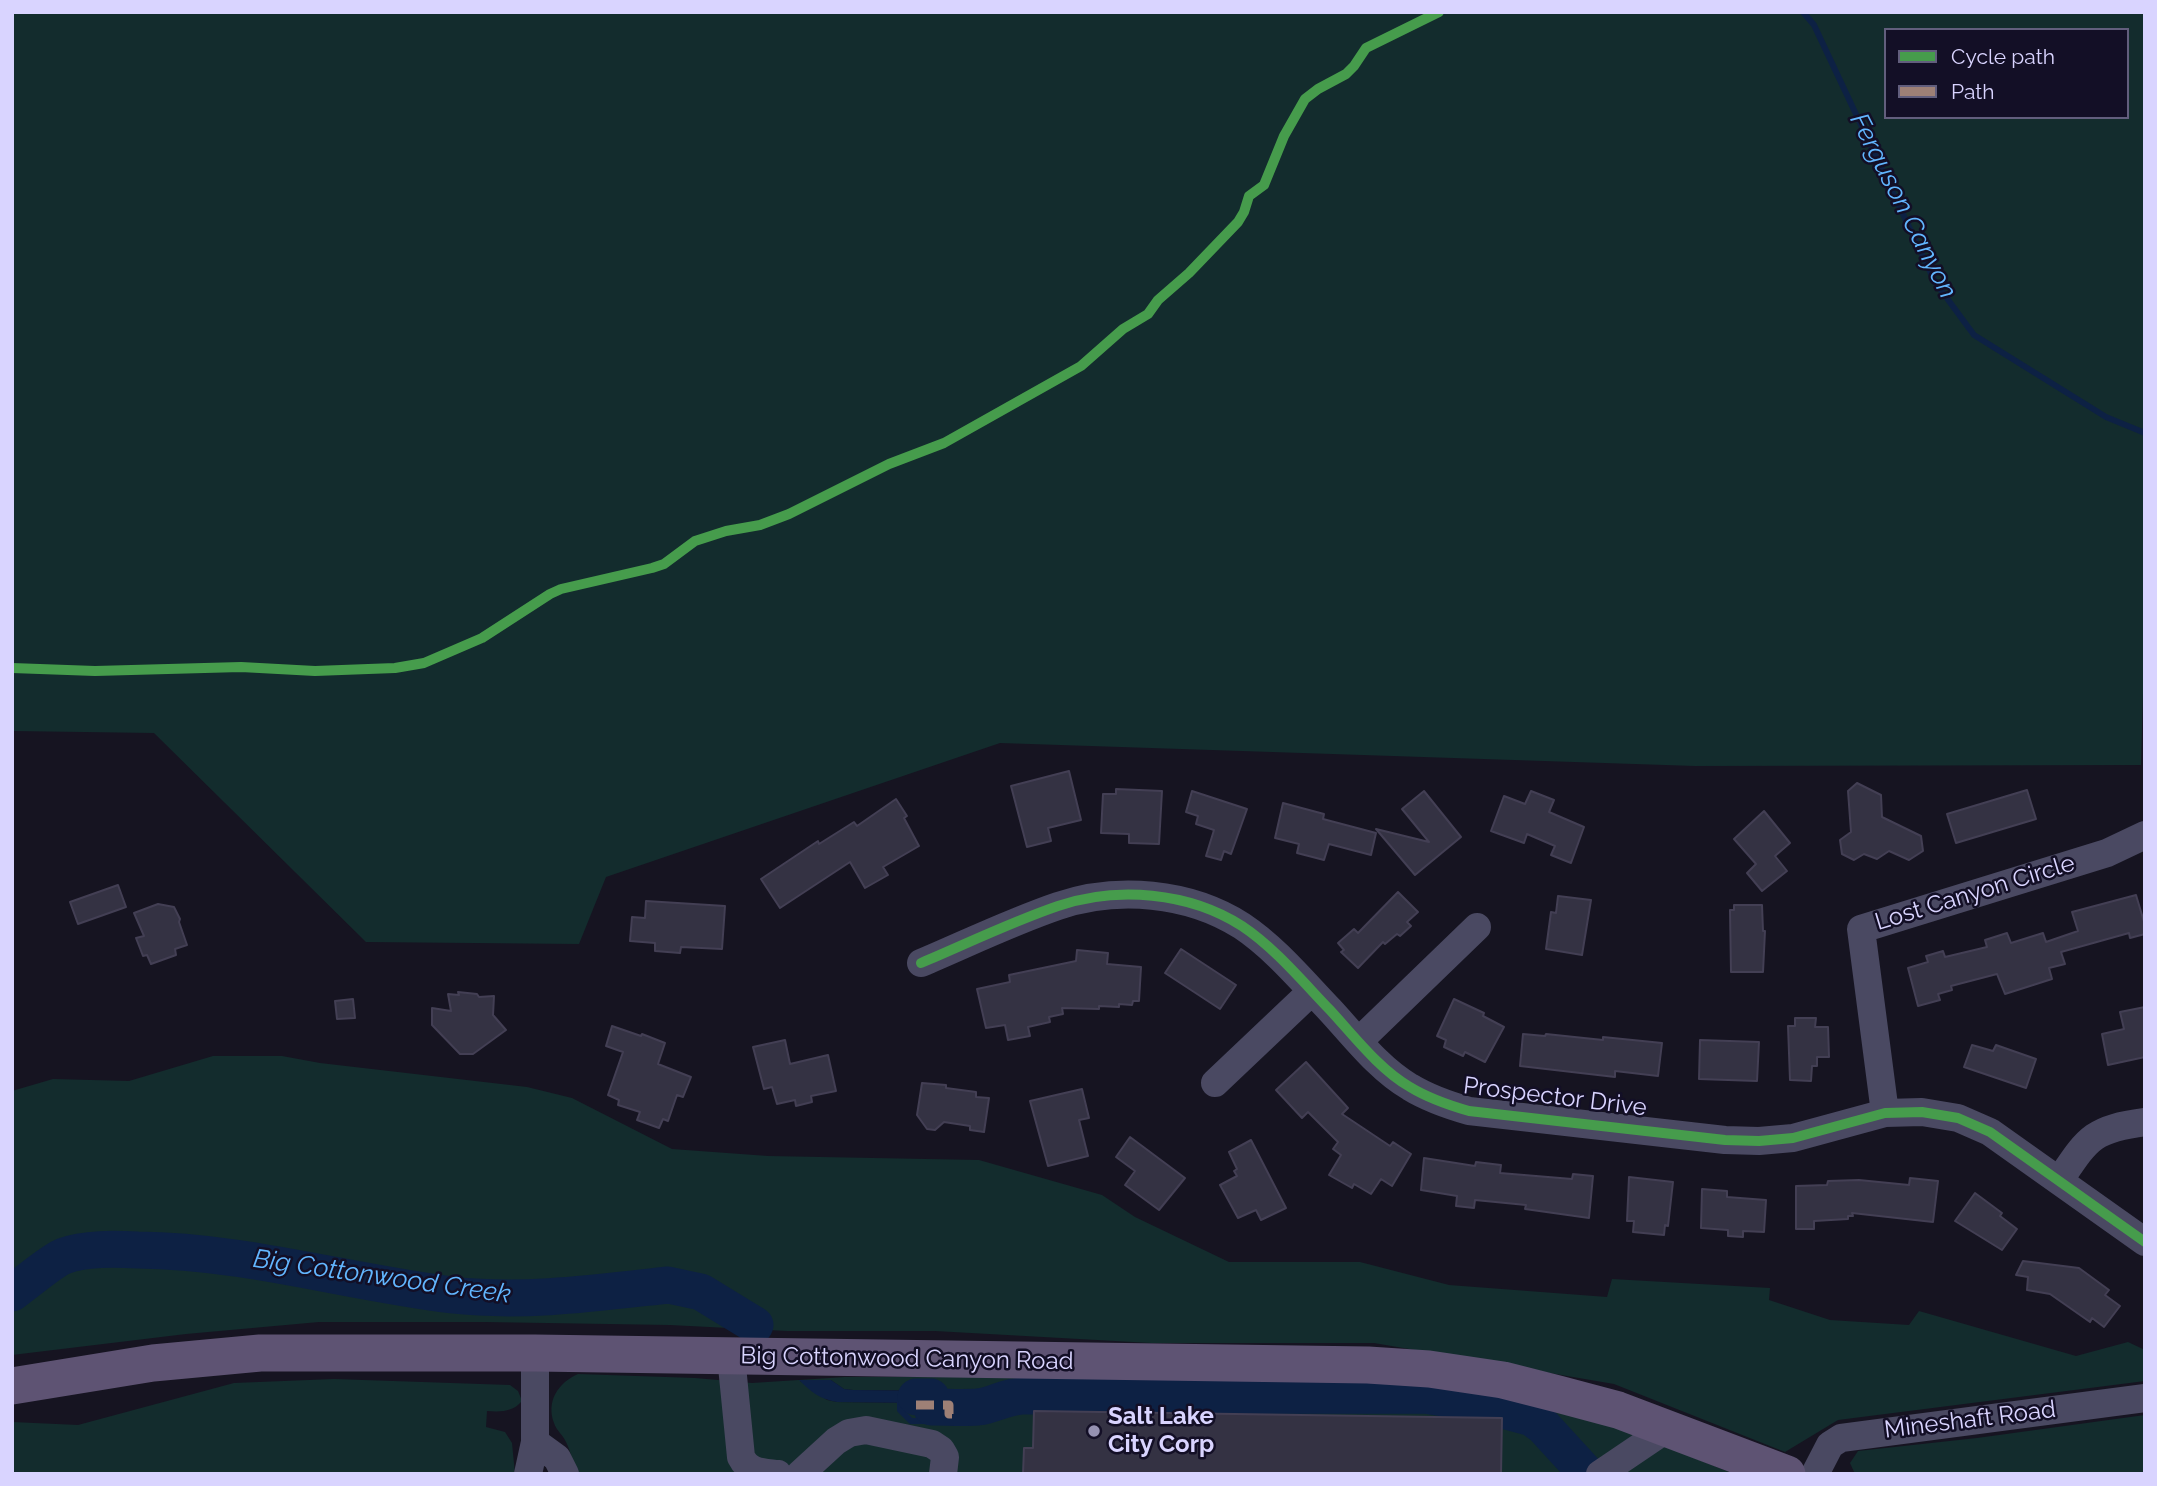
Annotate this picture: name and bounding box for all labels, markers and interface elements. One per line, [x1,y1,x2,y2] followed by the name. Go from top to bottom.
[1884,28,2129,119] legend
[1951,44,2055,69] text: Cycle path
[1951,79,1995,104] text: Path
[1843,108,1963,304] water label: Ferguson Canyon
[1872,849,2078,937] street label: Lost Canyon Circle
[1462,1071,1648,1123] street label: Prospector Drive
[251,1243,513,1311] water label: Big Cottonwood Creek
[740,1342,1074,1376] street label: Big Cottonwood Canyon Road
[1883,1395,2057,1445] street label: Mineshaft Road
[1108,1403,1214,1459] place label: Salt Lake City Corp
[1086,1423,1102,1439] marker: Salt Lake City Corp

